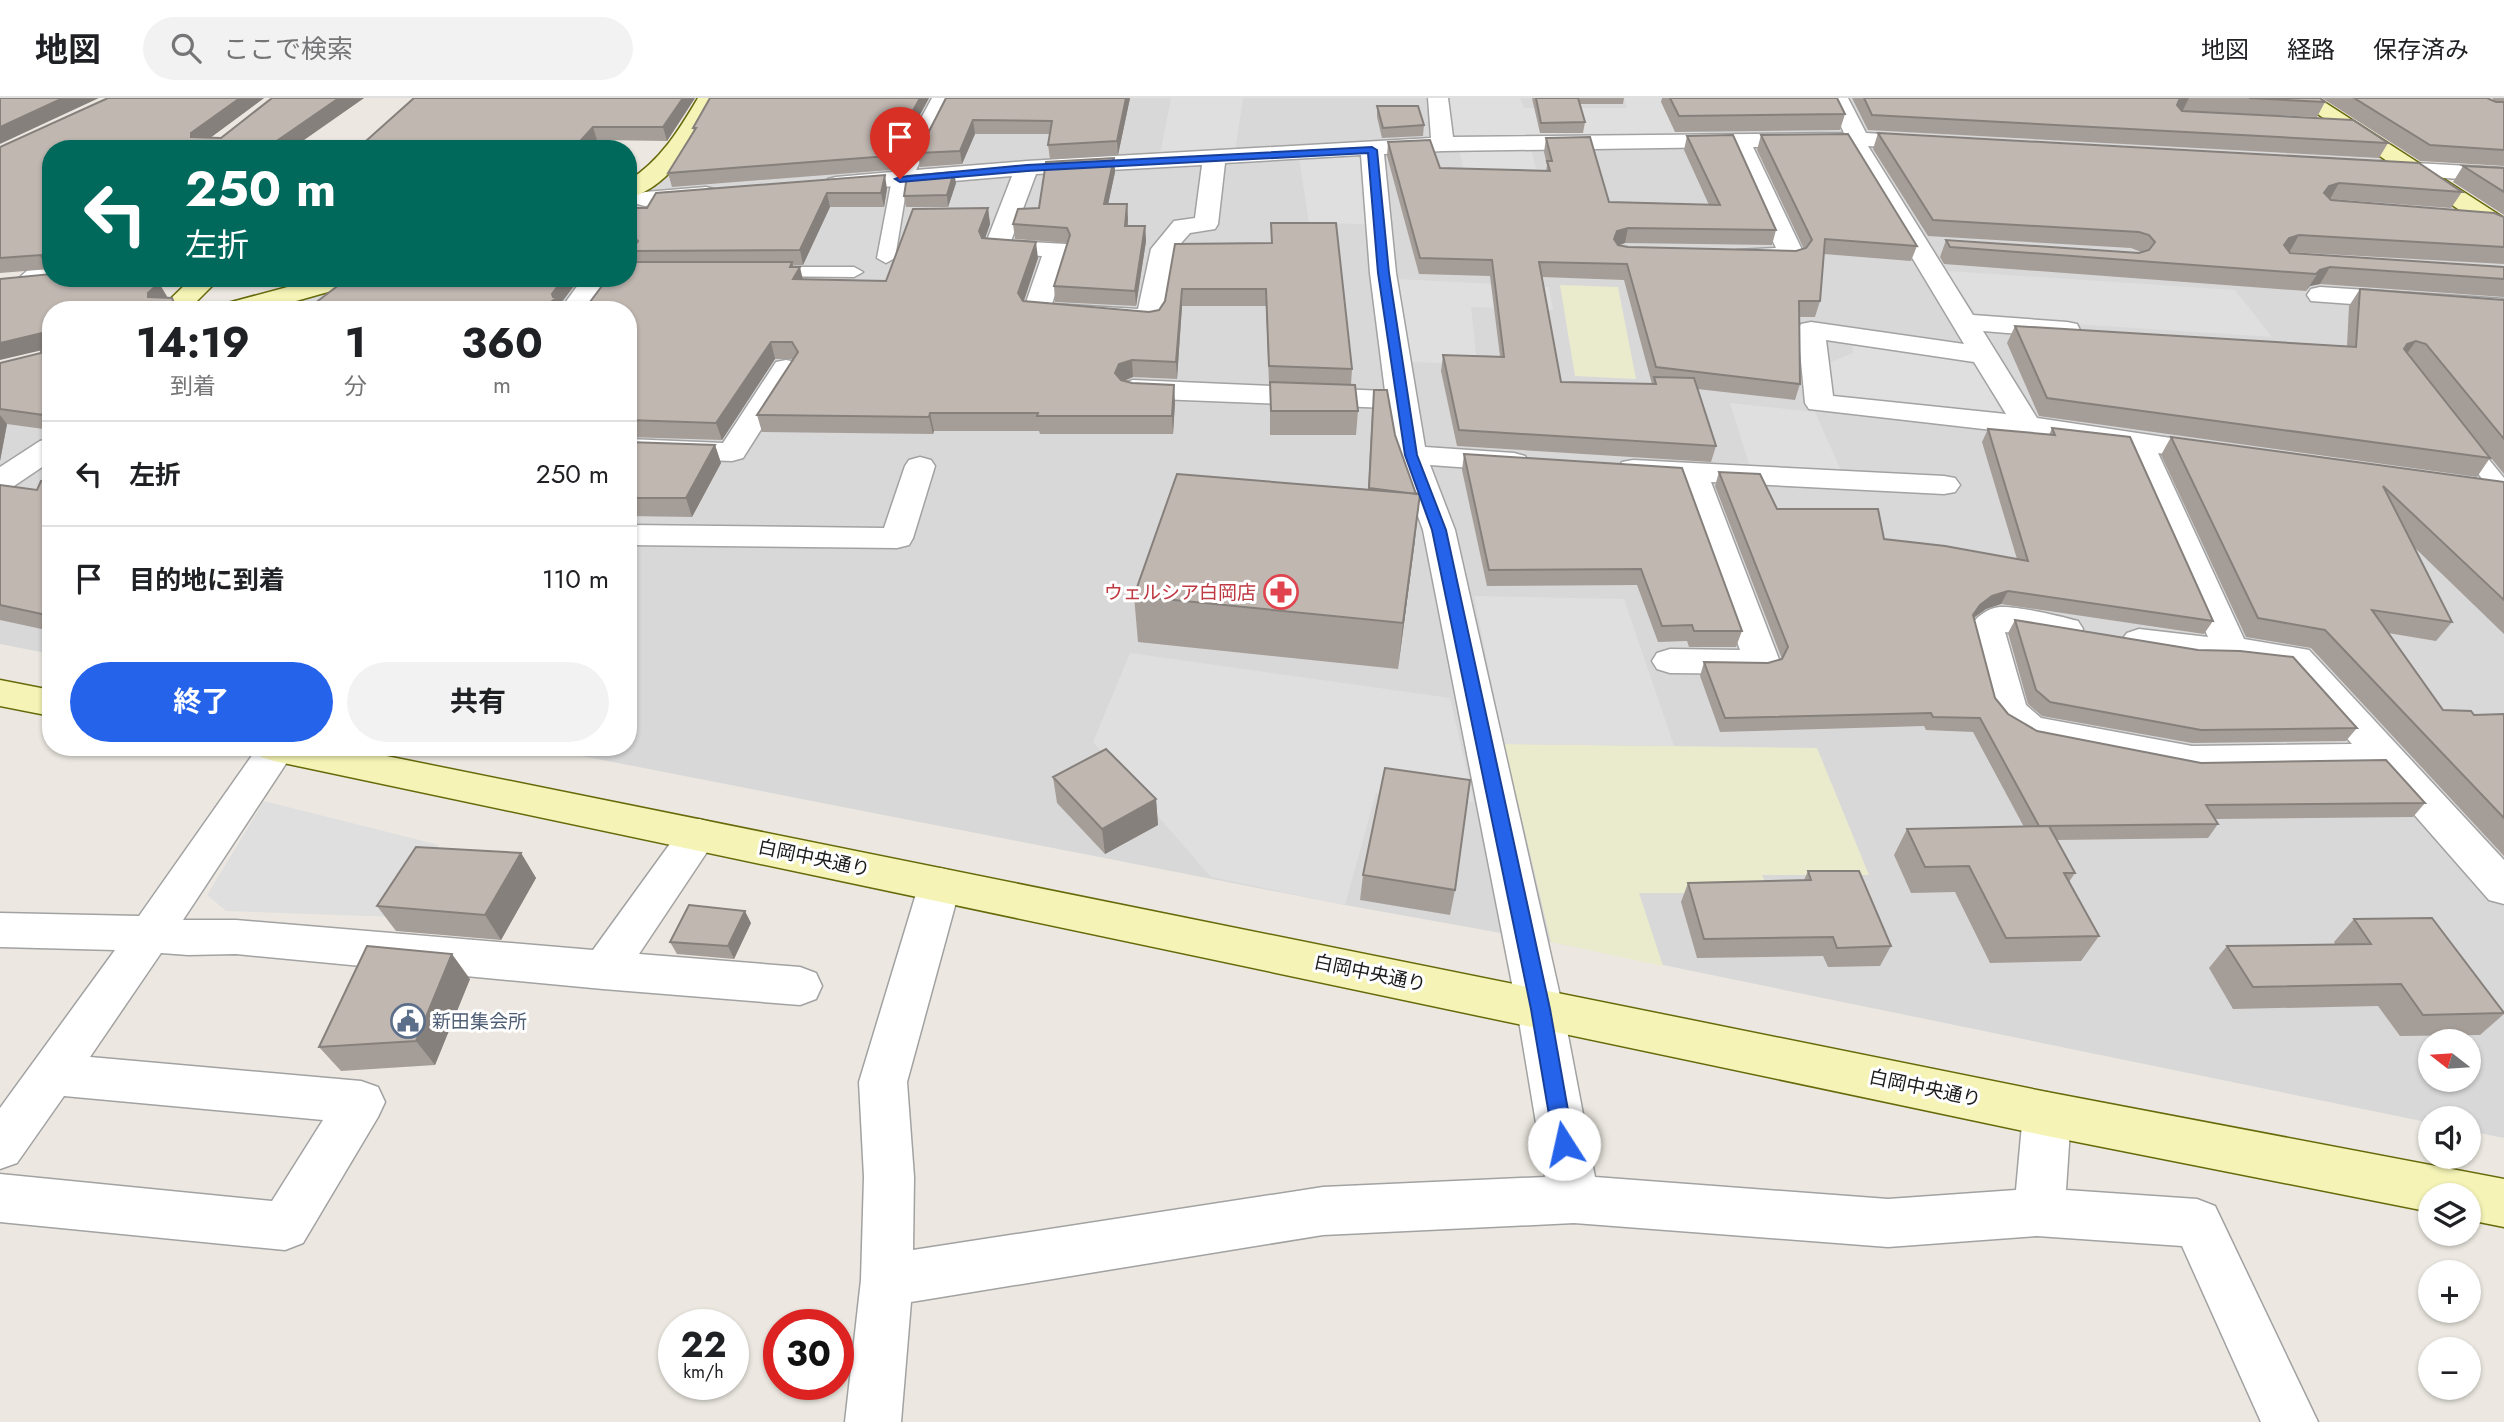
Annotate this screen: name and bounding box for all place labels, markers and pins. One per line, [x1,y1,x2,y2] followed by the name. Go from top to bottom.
[870,107,930,179] pin
[1262,573,1300,611] pharmacy icon: ウェルシア白岡店
[1104,579,1256,606] place label: ウェルシア白岡店
[389,1002,427,1040] public building icon: 新田集会所
[432,1008,527,1035] place label: 新田集会所

